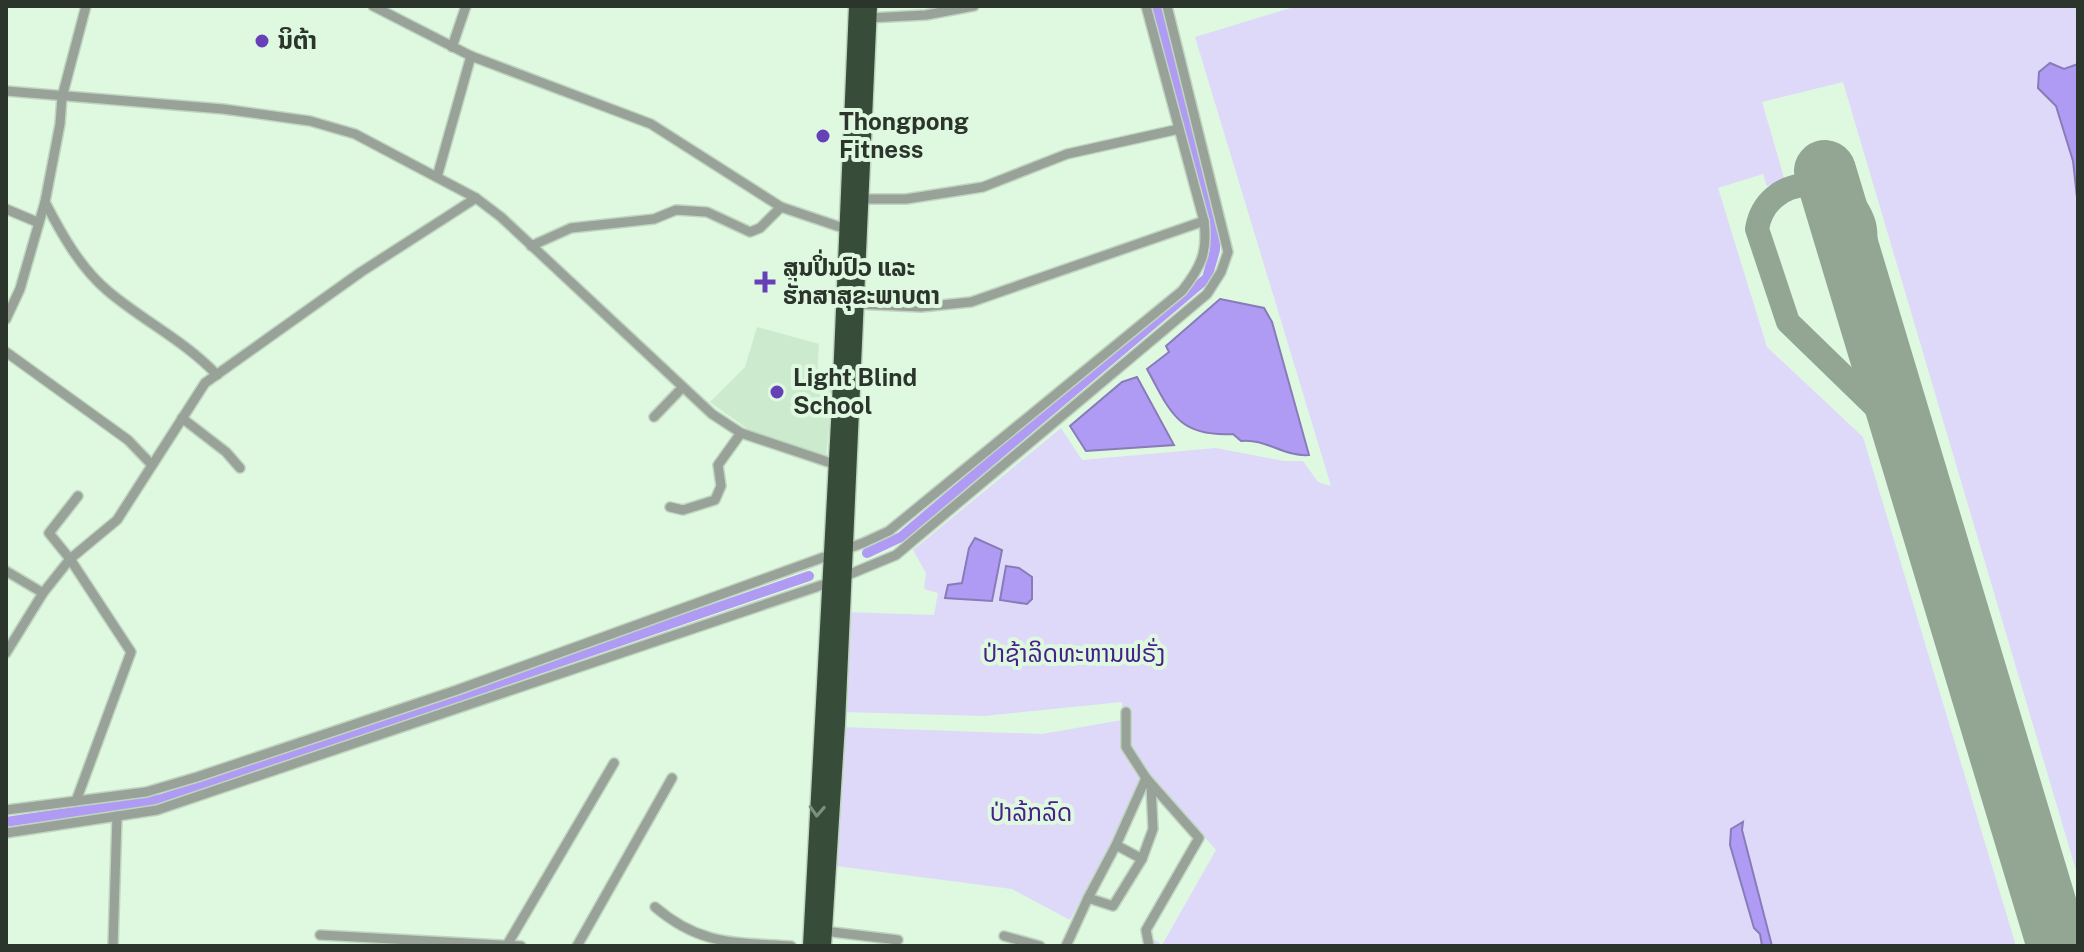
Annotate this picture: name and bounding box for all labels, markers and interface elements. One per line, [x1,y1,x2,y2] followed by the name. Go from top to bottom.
[278,26,317,54] place label: ນິຕ້າ
[253,32,271,50] marker: ນິຕ້າ
[839,107,969,163] place label: Thongpong Fitness
[814,127,832,145] marker: Thongpong Fitness
[783,249,940,311] place label: ສູນປິ່ນປົວ ແລະ ຮັກສາສຸຂະພາບຕາ
[754,271,776,293] marker: ສູນປິ່ນປົວ ແລະ ຮັກສາສຸຂະພາບຕາ
[793,363,917,419] place label: Light Blind School
[768,383,786,401] marker: Light Blind School
[983,637,1165,667] park label: ປ່າຊ້າລິດທະຫານຟຣັ່ງ
[990,798,1072,826] park label: ປ່າລ້ກລົດ
[809,805,826,818] one-way arrow

